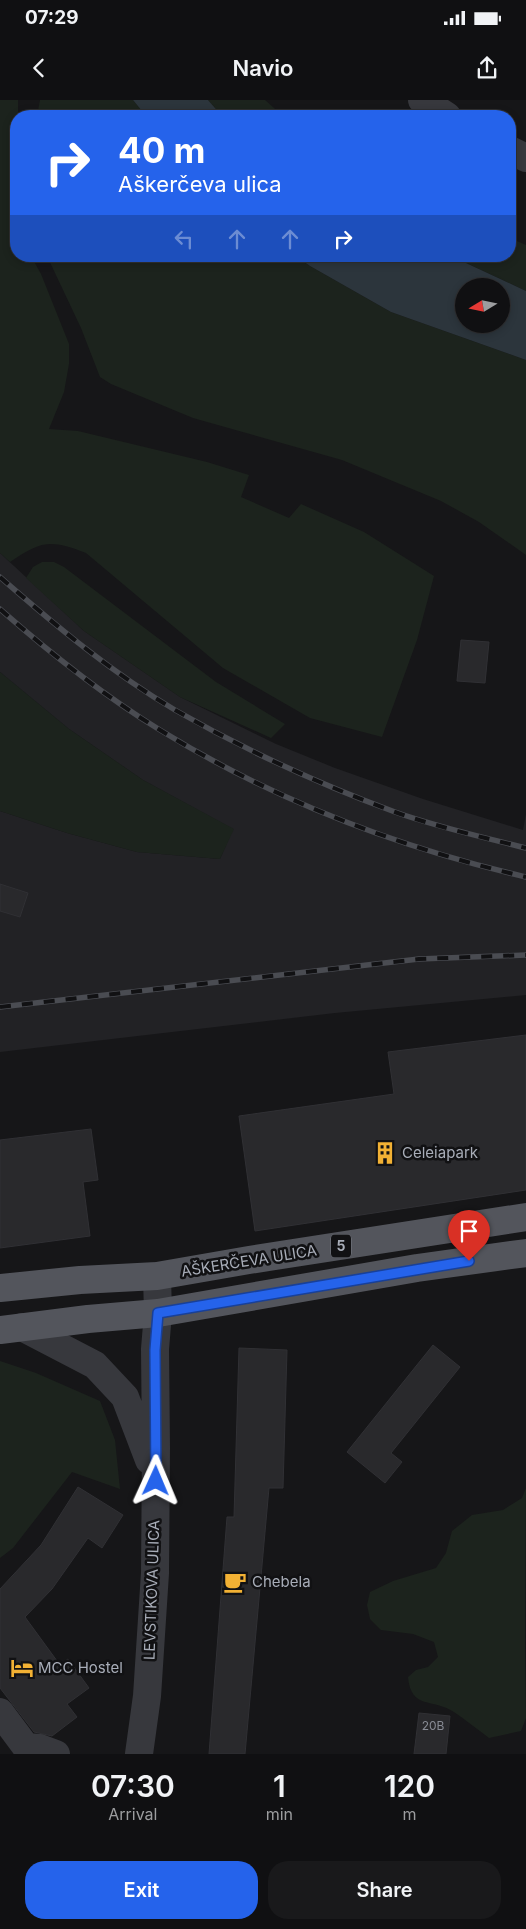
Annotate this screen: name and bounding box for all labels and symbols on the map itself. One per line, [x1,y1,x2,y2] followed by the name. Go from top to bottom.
[455,278,510,332] north arrow
[372,1140,398,1166] building icon: Celeiapark
[402,1143,479,1162] place label: Celeiapark
[448,1210,490,1261] pin
[331,1234,351,1258] road number: 5
[180,1240,318,1281] street label: AŠKERČEVA ULICA
[129,1454,181,1506] position arrow
[140,1520,163,1660] street label: LEVSTIKOVA ULICA
[222,1569,248,1595] cafe icon: Chebela
[252,1572,311,1591] place label: Chebela
[9,1655,35,1681] hotel icon: MCC Hostel
[38,1658,123,1677] place label: MCC Hostel
[422,1718,445,1733] house number: 20B

